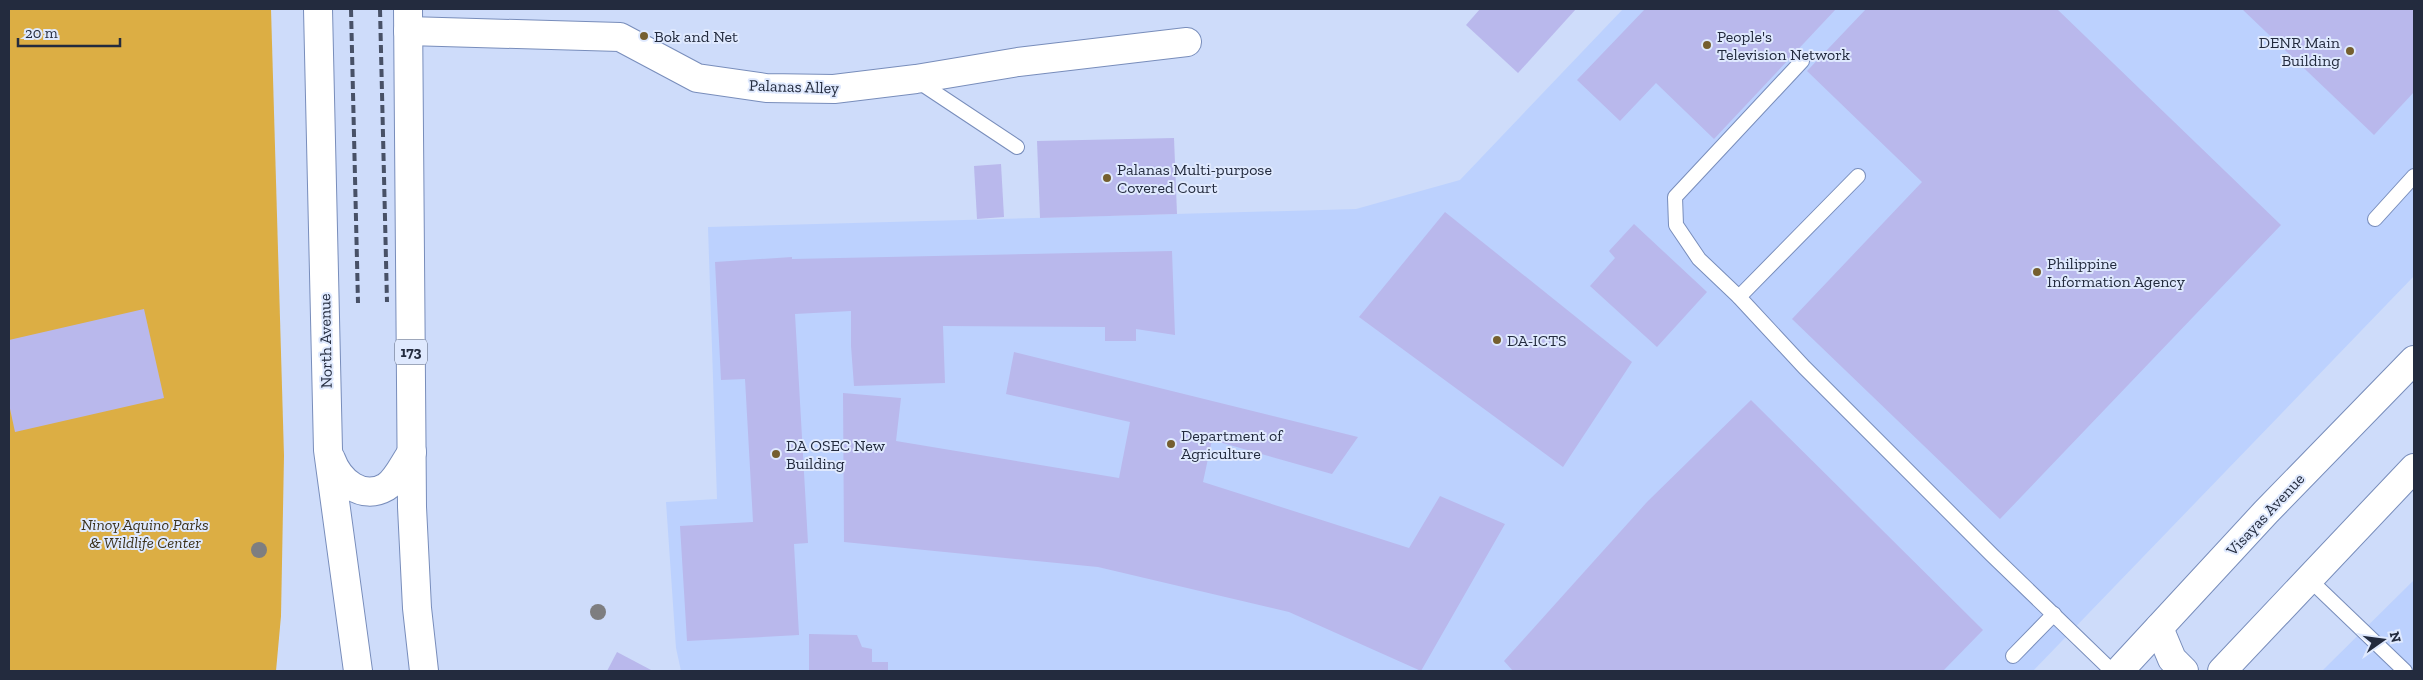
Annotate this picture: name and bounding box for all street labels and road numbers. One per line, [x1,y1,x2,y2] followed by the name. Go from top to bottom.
[749,75,840,98] street label: Palanas Alley
[315,293,336,389] street label: North Avenue
[395,340,427,364] road number: 173
[2222,469,2308,560] street label: Visayas Avenue

